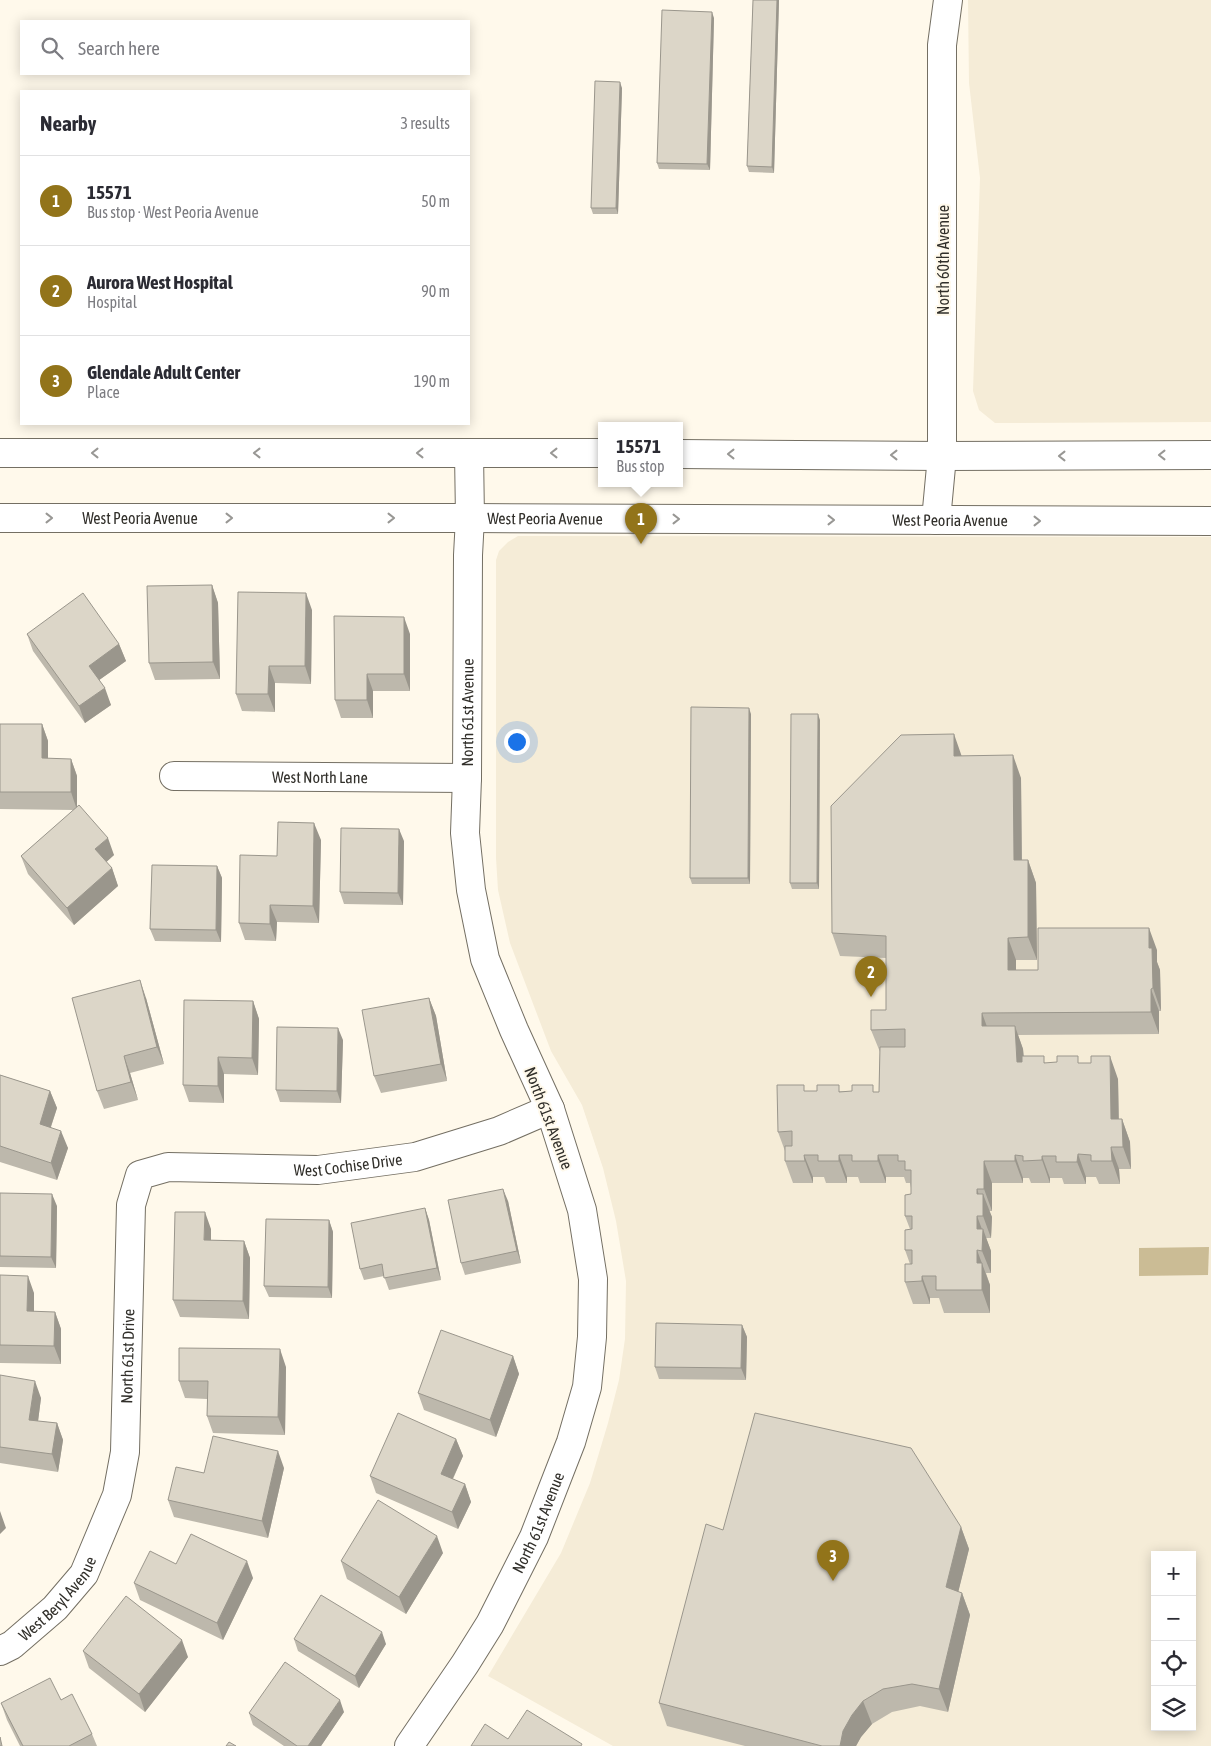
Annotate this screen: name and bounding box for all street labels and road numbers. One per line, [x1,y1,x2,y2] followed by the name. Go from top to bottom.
[934,205,952,315] street label: North 60th Avenue
[82,509,198,527] street label: West Peoria Avenue
[487,509,603,528] street label: West Peoria Avenue
[892,511,1008,529] street label: West Peoria Avenue
[458,659,477,767] street label: North 61st Avenue
[272,768,368,786] street label: West North Lane
[521,1064,577,1172] street label: North 61st Avenue
[294,1150,403,1179] street label: West Cochise Drive
[117,1309,137,1404] street label: North 61st Drive
[508,1469,567,1576] street label: North 61st Avenue
[15,1554,99,1644] street label: West Beryl Avenue

